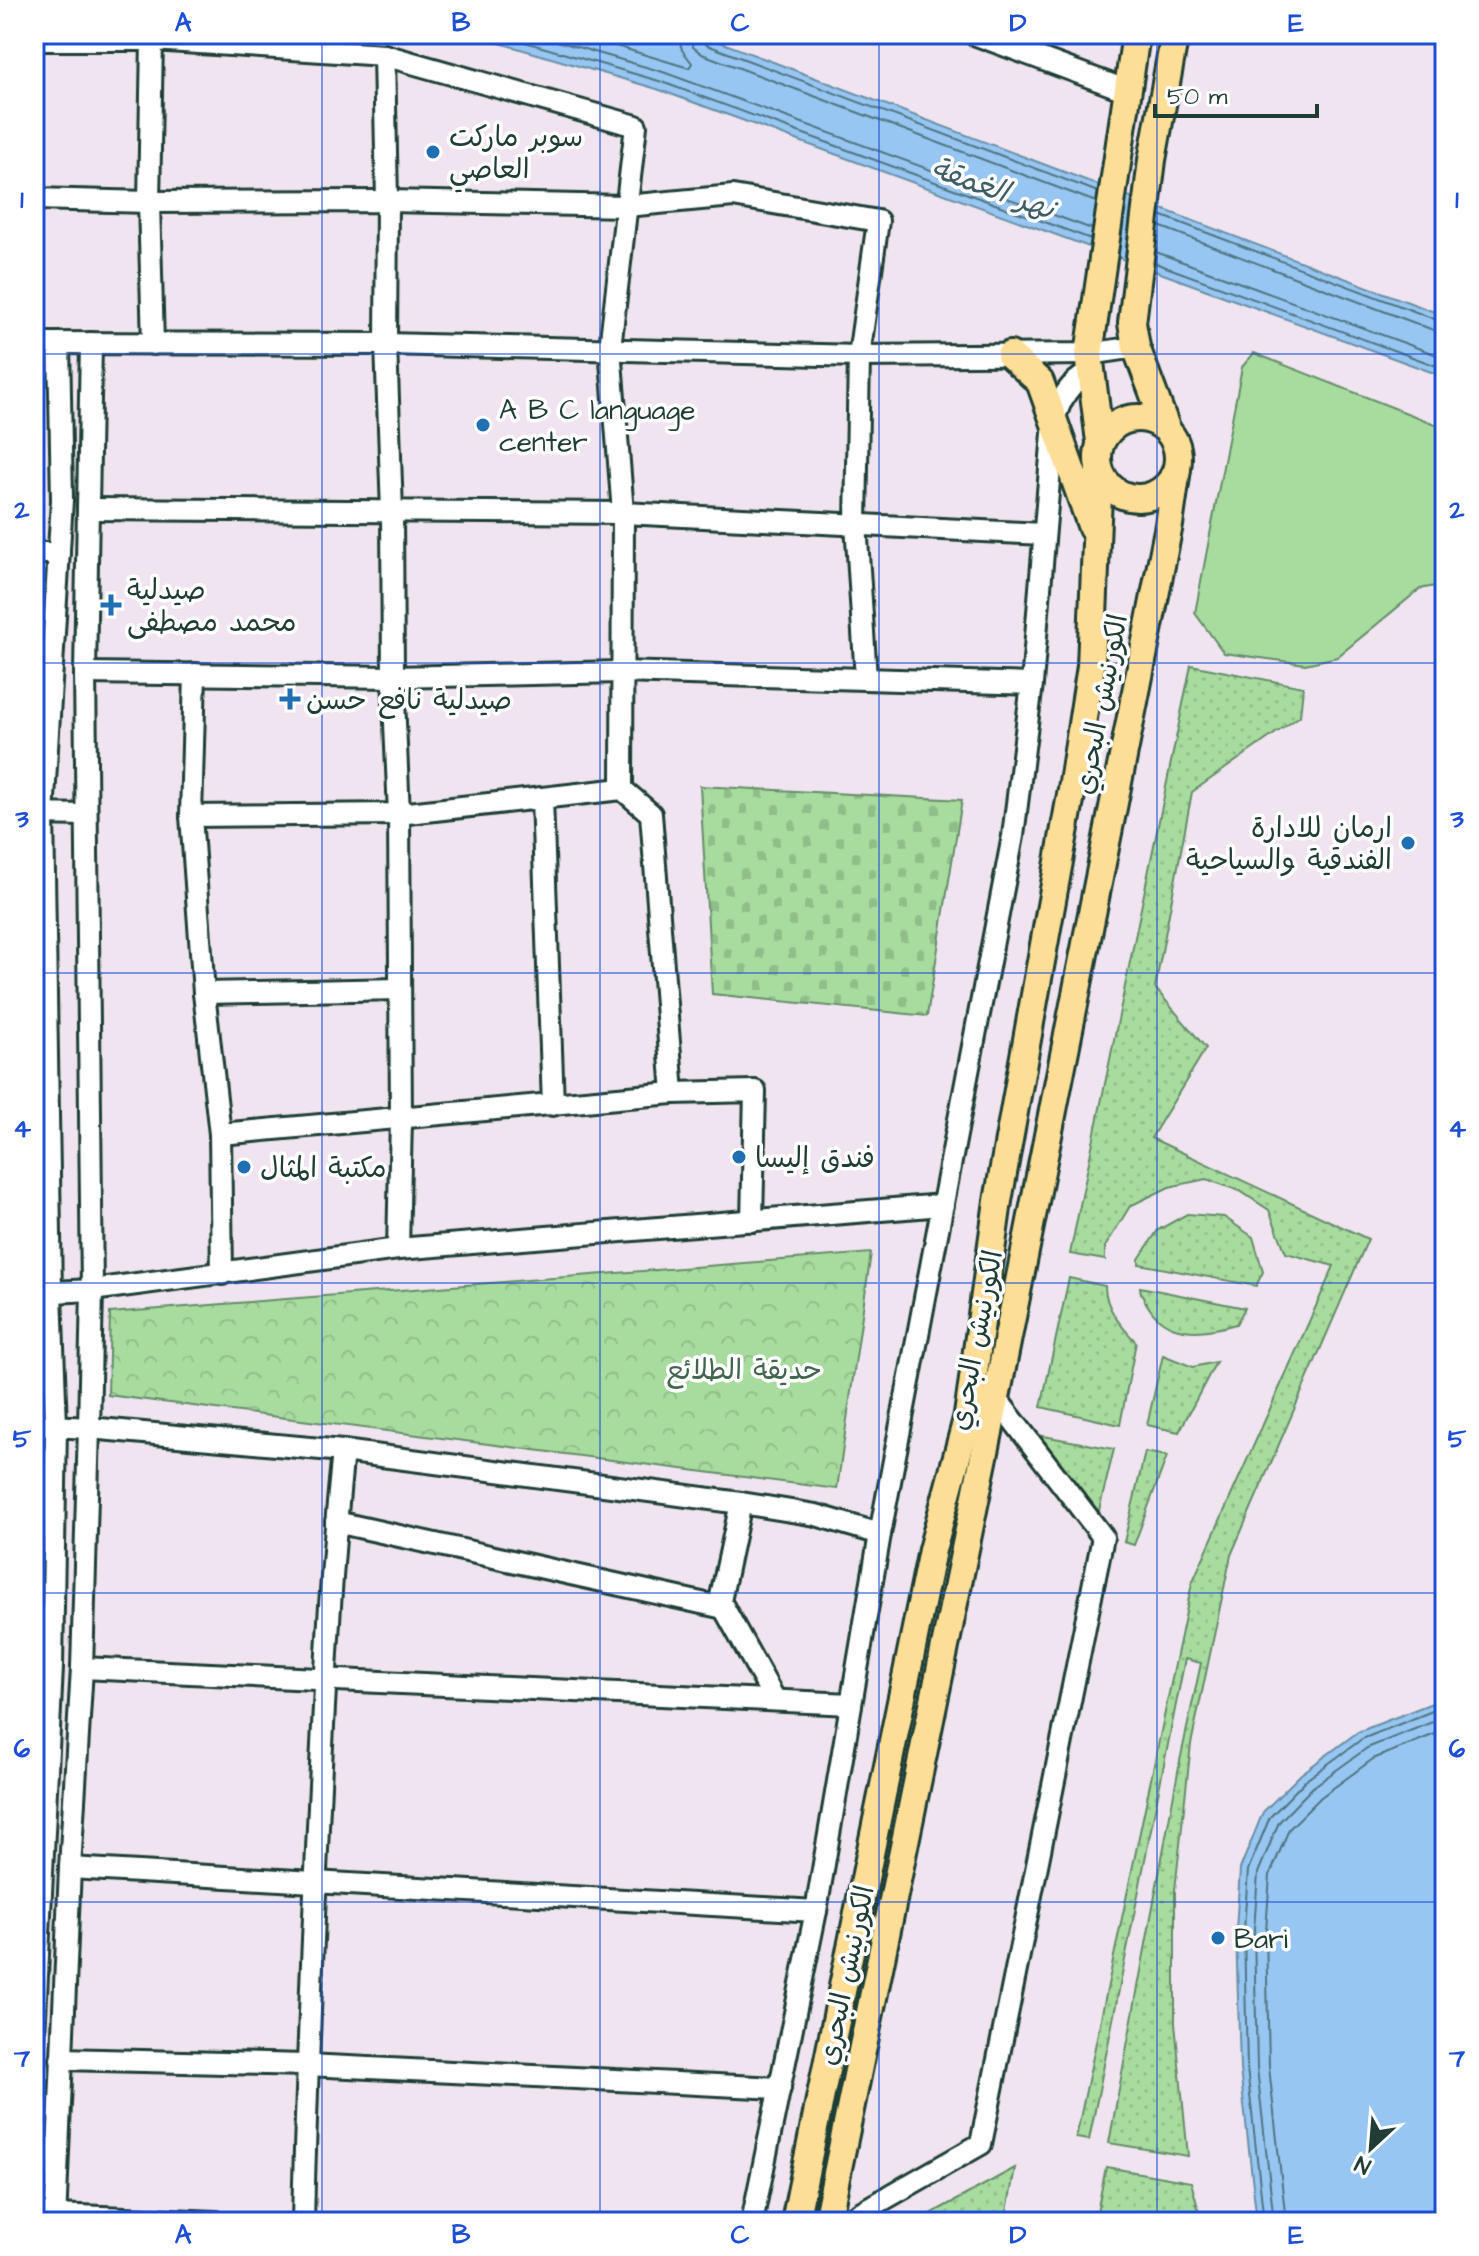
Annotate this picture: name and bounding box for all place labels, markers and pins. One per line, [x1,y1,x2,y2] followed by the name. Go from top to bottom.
[449,118,583,193] place label: سوبر ماركت العاصي
[424,143,442,161] marker: سوبر ماركت العاصي
[499,391,695,462] place label: A B C language center
[474,416,492,434] marker: A B C language center
[127,571,297,642] place label: صيدلية محمد مصطفى
[102,596,120,614] marker: صيدلية محمد مصطفى
[306,681,512,720] place label: صيدلية نافع حسن
[281,690,299,708] marker: صيدلية نافع حسن
[1186,809,1392,880] place label: ارمان للادارة الفندقية والسياحية
[1399,834,1417,852] marker: ارمان للادارة الفندقية والسياحية
[755,1139,875,1178] place label: فندق إليسا
[730,1148,748,1166] marker: فندق إليسا
[260,1149,387,1188] place label: مكتبة المثال
[235,1158,253,1176] marker: مكتبة المثال
[1234,1920,1288,1959] place label: Bari
[1209,1929,1227,1947] marker: Bari

